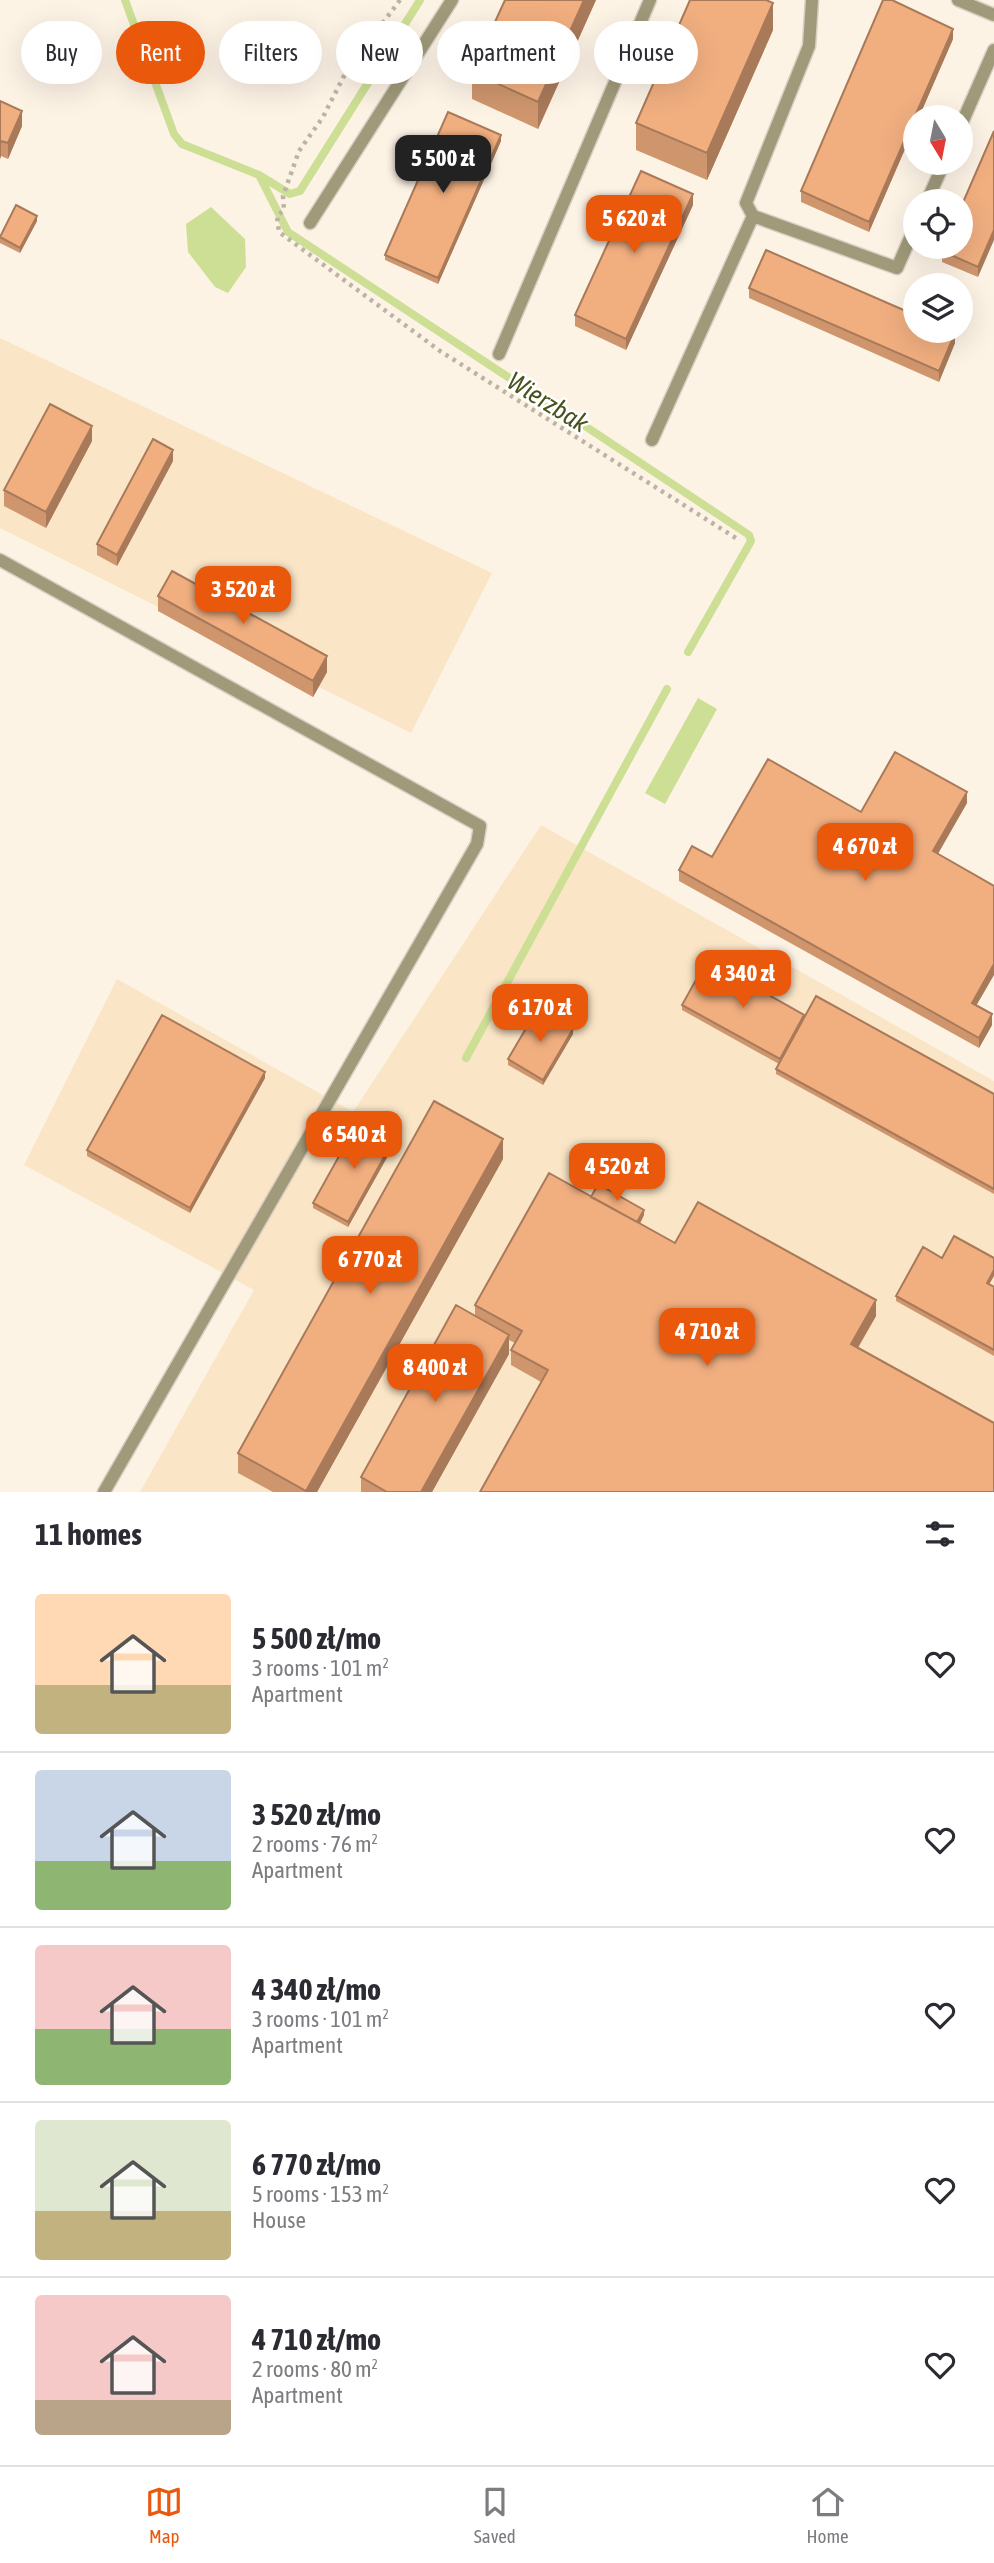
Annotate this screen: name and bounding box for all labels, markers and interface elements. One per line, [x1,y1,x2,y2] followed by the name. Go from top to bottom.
[21,21,102,84] chip: Buy
[116,21,205,84] chip: Rent
[219,21,322,84] chip: Filters
[336,21,423,84] chip: New
[437,21,580,84] chip: Apartment
[594,21,698,84] chip: House
[903,105,973,175] north arrow
[903,105,973,343] map controls
[371,136,515,195] pin: 5 500 zł
[411,145,475,171] text: 5 500 zł
[903,189,973,259] button: locate
[562,196,706,255] pin: 5 620 zł
[602,205,666,231] text: 5 620 zł
[903,273,973,343] button: layers
[502,366,594,439] water label: Wierzbak
[171,566,315,626] pin: 3 520 zł
[211,576,275,602] text: 3 520 zł
[793,824,937,883] pin: 4 670 zł
[833,833,897,859] text: 4 670 zł
[671,950,815,1010] pin: 4 340 zł
[711,960,775,986] text: 4 340 zł
[468,984,612,1044] pin: 6 170 zł
[508,994,572,1020] text: 6 170 zł
[282,1112,426,1171] pin: 6 540 zł
[322,1121,386,1147] text: 6 540 zł
[545,1144,689,1203] pin: 4 520 zł
[585,1153,649,1179] text: 4 520 zł
[298,1236,442,1296] pin: 6 770 zł
[338,1246,402,1272] text: 6 770 zł
[635,1308,779,1368] pin: 4 710 zł
[675,1318,739,1344] text: 4 710 zł
[363,1344,507,1404] pin: 8 400 zł
[403,1354,467,1380] text: 8 400 zł
[921,1515,959,1553] icon: filters
[35,1517,142,1551] text: 11 homes
[252,1621,381,1655] text: 5 500 zł/mo
[91,1622,175,1706] icon: home
[921,1645,959,1683] icon: heart
[252,1655,389,1681] text: 3 rooms · 101 m²
[252,1681,343,1707] text: Apartment
[252,1797,381,1831] text: 3 520 zł/mo
[91,1798,175,1882] icon: home
[921,1821,959,1859] icon: heart
[252,1831,378,1857] text: 2 rooms · 76 m²
[252,1857,343,1883] text: Apartment
[252,1972,381,2006] text: 4 340 zł/mo
[91,1973,175,2057] icon: home
[921,1996,959,2034] icon: heart
[252,2006,389,2032] text: 3 rooms · 101 m²
[252,2032,343,2058] text: Apartment
[252,2147,381,2181] text: 6 770 zł/mo
[91,2148,175,2232] icon: home
[921,2171,959,2209] icon: heart
[252,2181,389,2207] text: 5 rooms · 153 m²
[252,2207,306,2233] text: House
[252,2322,381,2356] text: 4 710 zł/mo
[91,2323,175,2407] icon: home
[921,2346,959,2384] icon: heart
[252,2356,378,2382] text: 2 rooms · 80 m²
[252,2382,343,2408] text: Apartment
[145,2483,183,2547] tab: Map
[474,2483,516,2547] tab: Saved
[806,2483,849,2547] tab: Home

